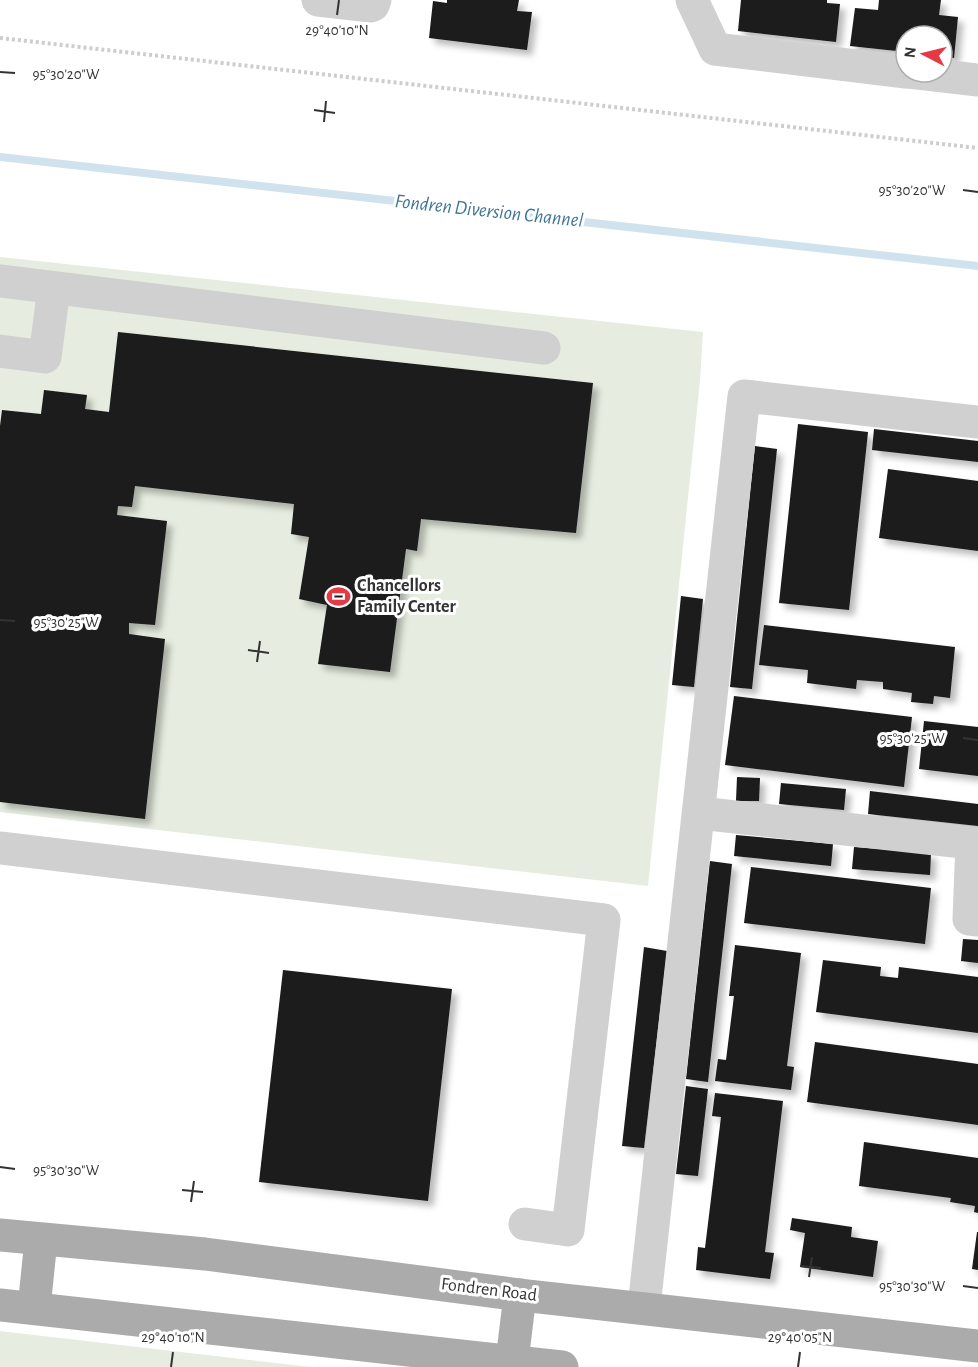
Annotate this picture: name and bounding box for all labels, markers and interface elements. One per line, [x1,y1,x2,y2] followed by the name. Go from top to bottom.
[305,23,369,38] text: 29°40'10"N
[894,24,954,84] north arrow
[901,46,919,59] text: N
[33,67,100,82] text: 95°30'20"W
[879,183,946,198] text: 95°30'20"W
[394,191,584,231] water label: Fondren Diversion Channel
[357,577,457,616] place label: Chancellors Family Center
[326,583,352,609] sports icon: Chancellors Family Center
[33,615,99,630] text: 95°30'25"W
[879,731,945,746] text: 95°30'25"W
[33,1163,100,1178] text: 95°30'30"W
[440,1275,538,1305] street label: Fondren Road
[879,1279,946,1294] text: 95°30'30"W
[141,1330,205,1345] text: 29°40'10"N
[768,1330,832,1345] text: 29°40'05"N

